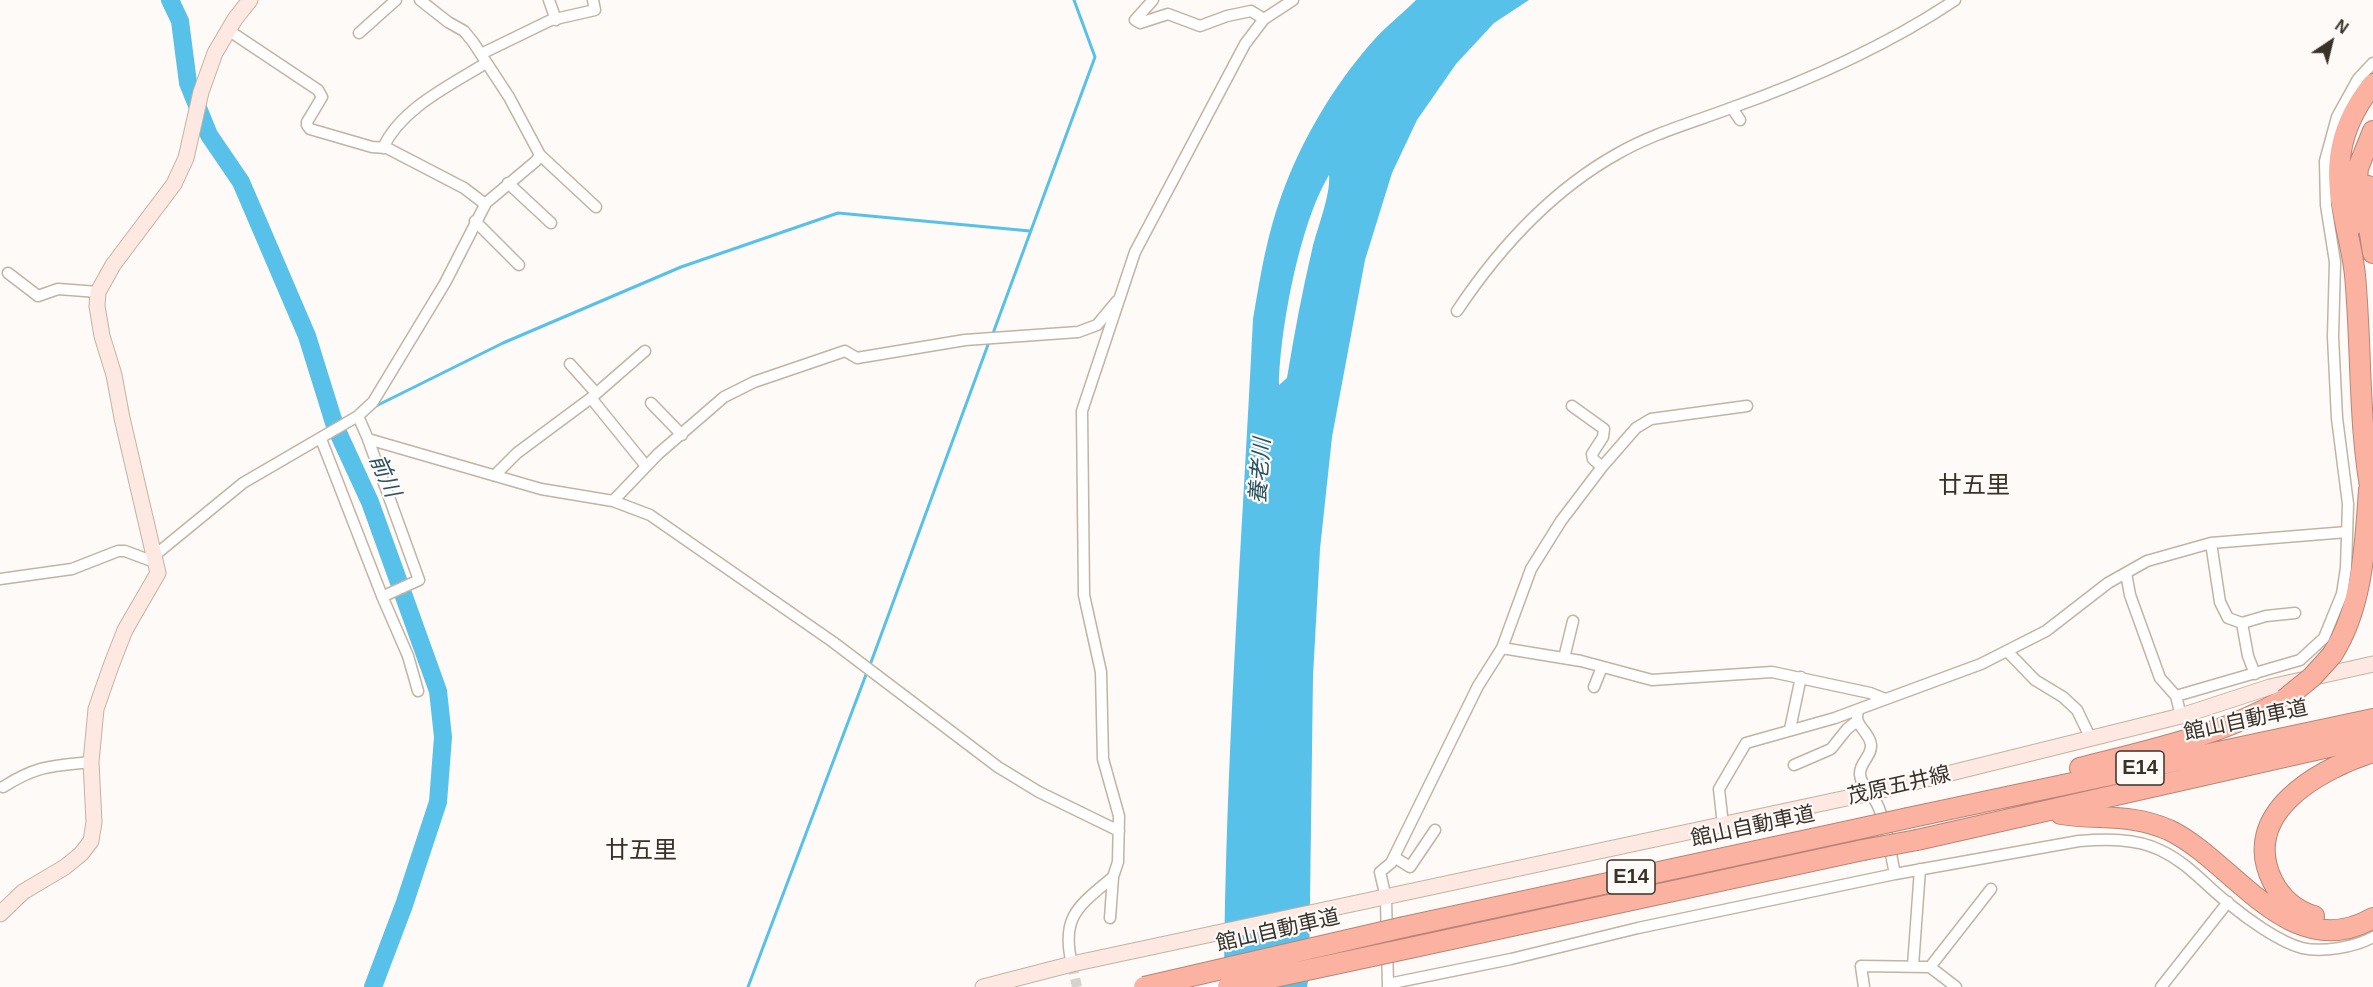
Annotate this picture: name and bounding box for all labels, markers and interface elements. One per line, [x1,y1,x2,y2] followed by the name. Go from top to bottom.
[2301,12,2361,72] north arrow
[2332,17,2351,37] text: N
[1246,437,1276,505] water label: 養老川
[363,451,405,501] water label: 前川
[1938,472,2010,500] district label: 廿五里
[2182,696,2310,746] street label: 館山自動車道
[2116,751,2164,785] road number: E14
[1845,762,1953,810] street label: 茂原五井線
[1689,802,1817,852] street label: 館山自動車道
[605,837,677,865] district label: 廿五里
[1607,860,1655,894] road number: E14
[1214,905,1342,957] street label: 館山自動車道

